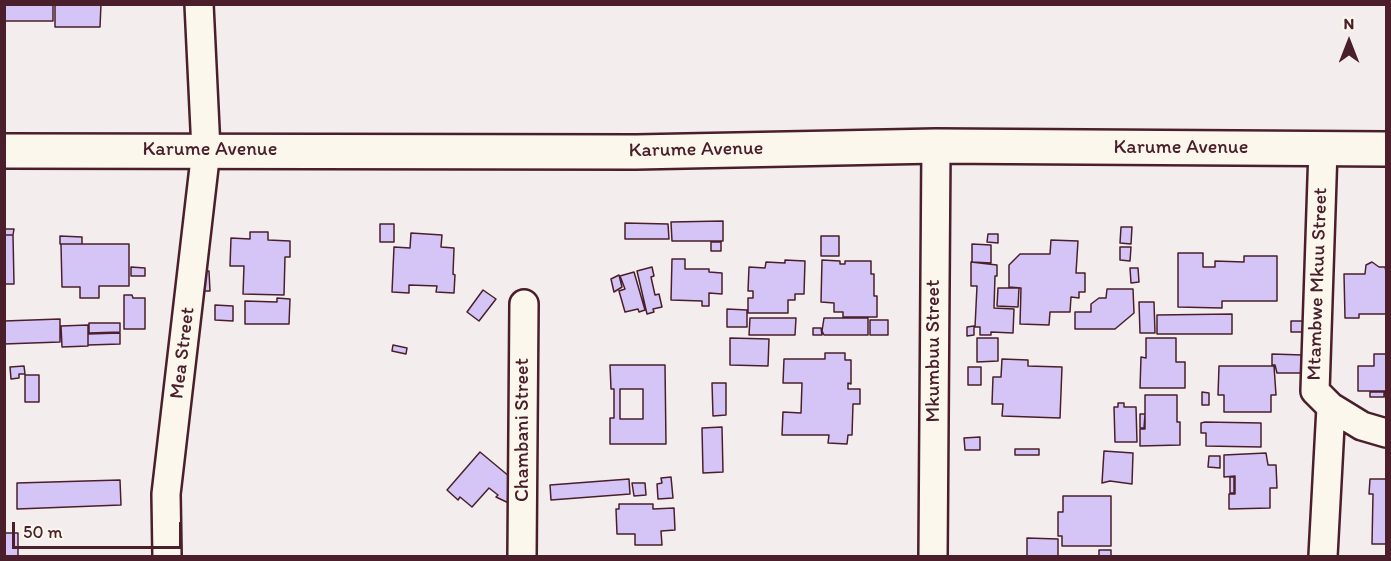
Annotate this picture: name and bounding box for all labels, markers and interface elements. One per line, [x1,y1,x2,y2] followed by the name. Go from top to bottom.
[1319,12,1379,72] north arrow
[1344,14,1354,33] text: N
[1114,136,1248,160] street label: Karume Avenue
[628,137,764,163] street label: Karume Avenue
[143,138,277,162] street label: Karume Avenue
[1303,187,1333,381] street label: Mtambwe Mkuu Street
[922,279,946,423] street label: Mkumbuu Street
[165,306,201,400] street label: Mea Street
[511,358,535,502] street label: Chambani Street
[15,510,184,548] scale bar
[23,521,63,543] text: 50 m

